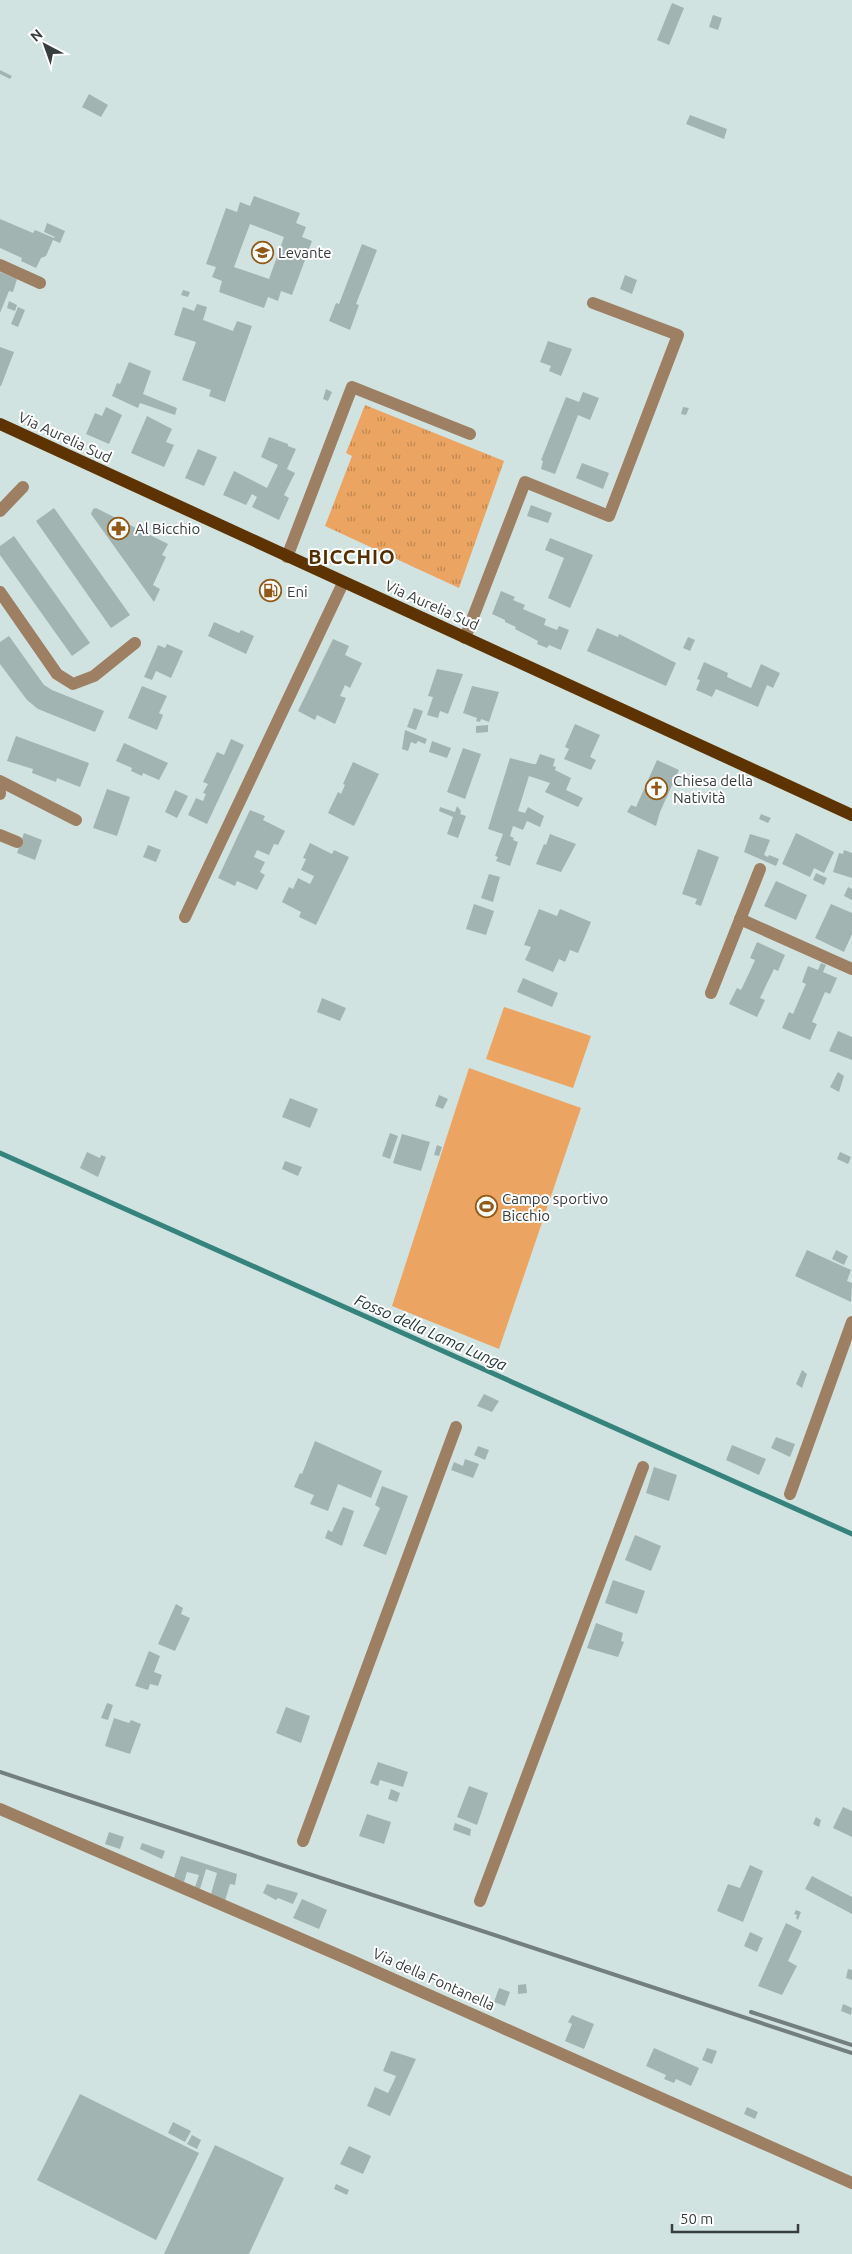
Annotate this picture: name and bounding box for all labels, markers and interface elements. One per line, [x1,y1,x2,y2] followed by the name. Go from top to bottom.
[20,20,70,70] north arrow
[27,26,46,45] text: N
[250,240,274,264] school or university icon: Levante
[278,244,332,261] place label: Levante
[16,408,114,466] street label: Via Aurelia Sud
[107,516,131,540] pharmacy icon: Al Bicchio
[135,520,200,537] place label: Al Bicchio
[308,545,396,568] district label: BICCHIO
[382,577,482,633] street label: Via Aurelia Sud
[259,579,283,603] fuel station icon: Eni
[287,583,308,600] place label: Eni
[673,772,753,806] place label: Chiesa della Natività
[645,777,669,801] church icon: Chiesa della Natività
[502,1190,608,1224] place label: Campo sportivo Bicchio
[474,1195,498,1219] sports icon: Campo sportivo Bicchio
[352,1290,510,1374] water label: Fosso della Lama Lunga
[370,1944,498,2014] street label: Via della Fontanella
[672,2202,798,2234] scale bar
[680,2210,713,2227] text: 50 m

